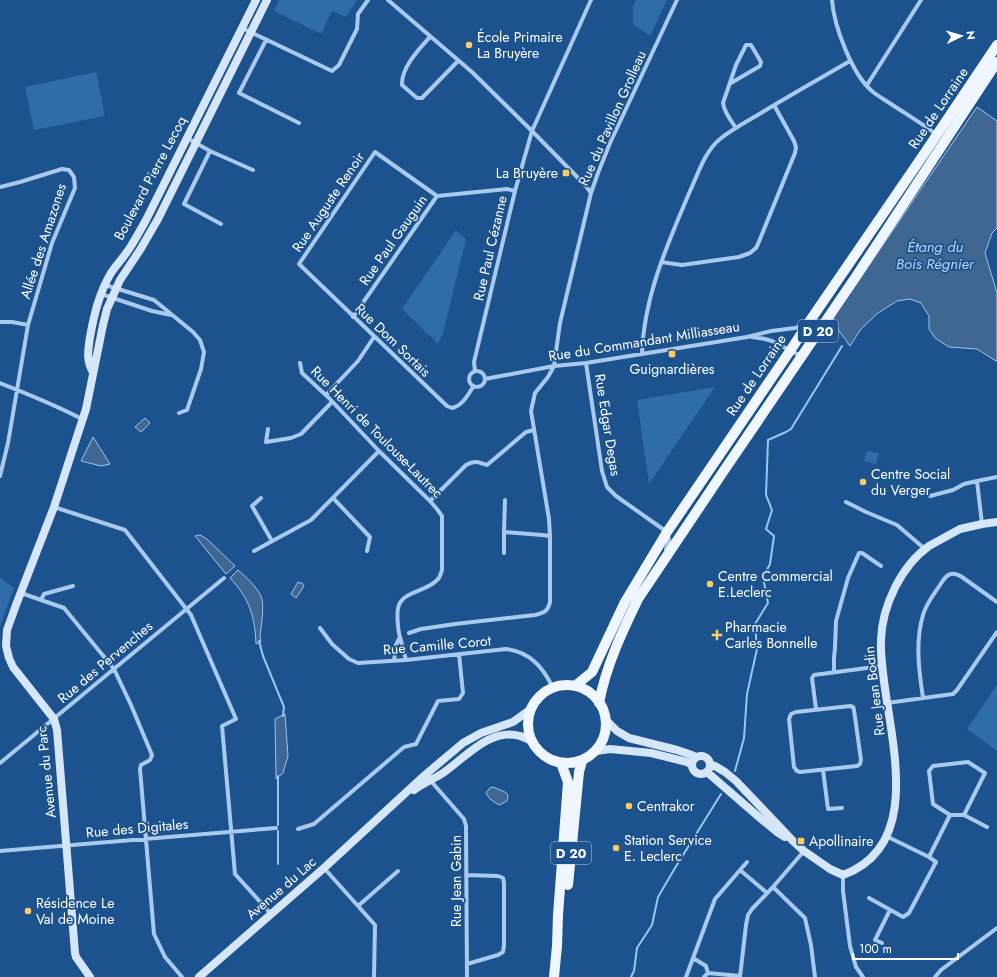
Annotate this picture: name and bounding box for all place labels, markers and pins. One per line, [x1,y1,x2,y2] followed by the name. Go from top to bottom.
[477,27,563,63] place label: École Primaire La Bruyère
[464,40,474,50] marker: École Primaire La Bruyère
[496,163,558,183] place label: La Bruyère
[561,168,571,178] marker: La Bruyère
[667,349,677,359] marker: Guignardières
[630,359,715,379] place label: Guignardières
[871,464,950,500] place label: Centre Social du Verger
[858,477,868,487] marker: Centre Social du Verger
[718,566,833,602] place label: Centre Commercial E.Leclerc
[705,579,715,589] marker: Centre Commercial E.Leclerc
[725,617,817,653] place label: Pharmacie Carles Bonnelle
[712,630,722,640] marker: Pharmacie Carles Bonnelle
[637,796,695,816] place label: Centrakor
[624,801,634,811] marker: Centrakor
[624,830,712,866] place label: Station Service E. Leclerc
[809,831,873,851] place label: Apollinaire
[796,836,806,846] marker: Apollinaire
[611,843,621,853] marker: Station Service E. Leclerc
[36,893,115,929] place label: Résidence Le Val de Moine
[23,906,33,916] marker: Résidence Le Val de Moine

